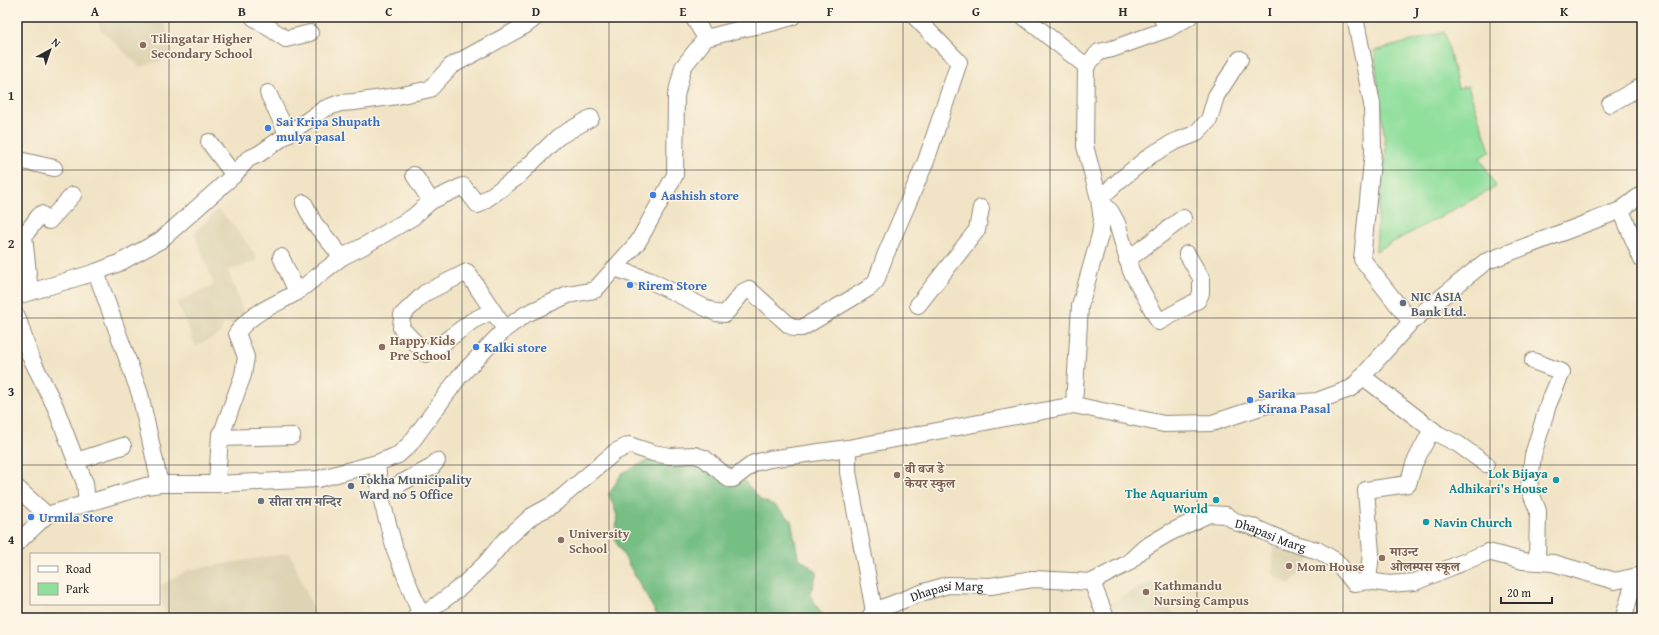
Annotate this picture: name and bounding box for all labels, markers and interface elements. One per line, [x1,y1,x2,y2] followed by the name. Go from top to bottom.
[91,2,100,21] text: A
[238,2,246,21] text: B
[385,2,393,21] text: C
[532,2,540,21] text: D
[680,2,687,21] text: E
[827,2,834,21] text: F
[972,2,980,21] text: G
[1118,2,1128,21] text: H
[1268,2,1272,21] text: I
[1413,2,1420,21] text: J
[1560,2,1569,21] text: K
[151,29,253,63] place label: Tilingatar Higher Secondary School
[30,30,70,70] north arrow
[48,34,65,51] text: N
[138,40,148,50] marker: Tilingatar Higher Secondary School
[8,86,14,105] text: 1
[276,112,380,146] place label: Sai Kripa Shupath mulya pasal
[263,123,273,133] marker: Sai Kripa Shupath mulya pasal
[661,186,739,205] place label: Aashish store
[648,190,658,200] marker: Aashish store
[8,234,15,253] text: 2
[638,276,707,295] place label: Rirem Store
[625,280,635,290] marker: Rirem Store
[1411,287,1467,321] place label: NIC ASIA Bank Ltd.
[1398,298,1408,308] marker: NIC ASIA Bank Ltd.
[390,331,456,365] place label: Happy Kids Pre School
[484,338,547,357] place label: Kalki store
[377,342,387,352] marker: Happy Kids Pre School
[471,342,481,352] marker: Kalki store
[8,382,14,401] text: 3
[1258,384,1330,418] place label: Sarika Kirana Pasal
[1245,395,1255,405] marker: Sarika Kirana Pasal
[904,459,957,493] place label: बी बज डे केयर स्कुल
[1449,464,1548,498] place label: Lok Bijaya Adhikari's House
[359,470,472,504] place label: Tokha Municipality Ward no 5 Office
[892,470,902,480] marker: बी बज डे केयर स्कुल
[1551,475,1561,485] marker: Lok Bijaya Adhikari's House
[346,481,356,491] marker: Tokha Municipality Ward no 5 Office
[1125,484,1209,518] place label: The Aquarium World
[268,492,343,511] place label: सीता राम मन्दिर
[1211,495,1221,505] marker: The Aquarium World
[256,496,266,506] marker: सीता राम मन्दिर
[39,508,113,527] place label: Urmila Store
[26,512,36,522] marker: Urmila Store
[1233,513,1309,556] street label: Dhapasi Marg
[1434,513,1512,532] place label: Navin Church
[1421,517,1431,527] marker: Navin Church
[569,524,630,558] place label: University School
[8,530,15,549] text: 4
[556,535,566,545] marker: University School
[1389,542,1462,576] place label: माउन्ट ओलम्पस स्कूल
[30,553,160,605] legend
[1377,553,1387,563] marker: माउन्ट ओलम्पस स्कूल
[1297,557,1364,576] place label: Mom House
[66,560,92,577] text: Road
[1284,561,1294,571] marker: Mom House
[907,576,984,606] street label: Dhapasi Marg
[1154,576,1249,610] place label: Kathmandu Nursing Campus
[1501,579,1552,605] scale bar
[66,580,90,597] text: Park
[1507,584,1531,601] text: 20 m
[1141,587,1151,597] marker: Kathmandu Nursing Campus

